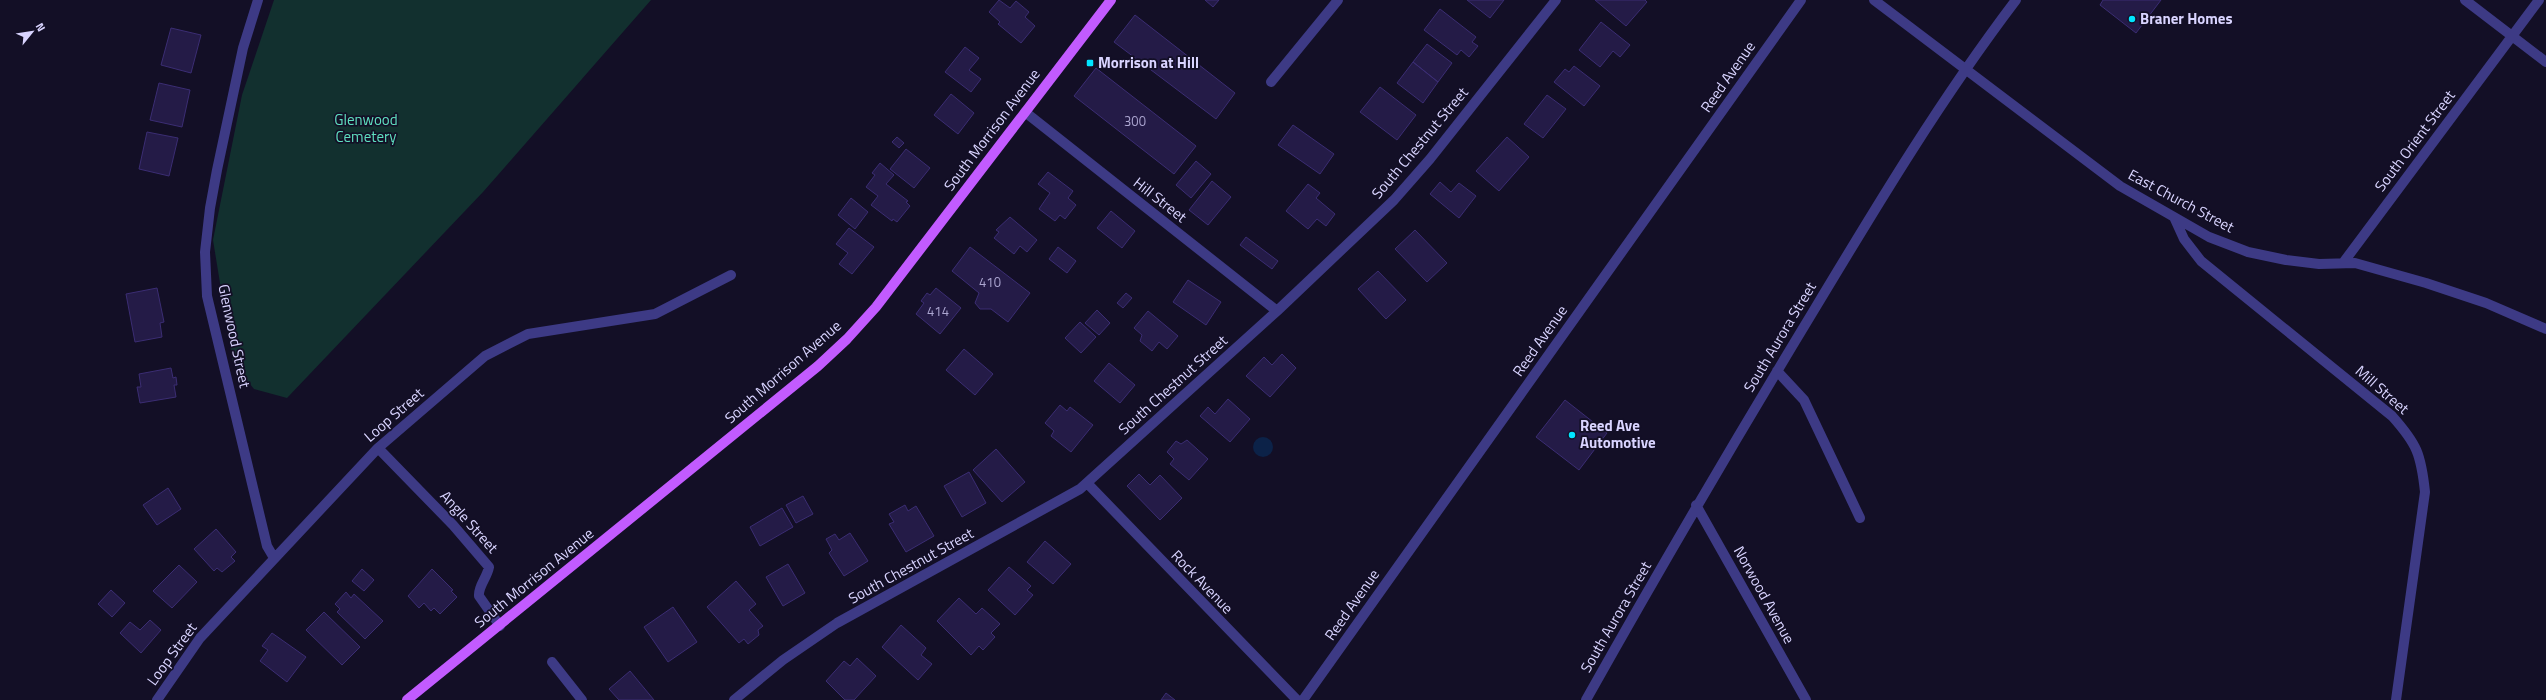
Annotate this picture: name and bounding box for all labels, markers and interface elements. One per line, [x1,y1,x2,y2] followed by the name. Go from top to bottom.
[2140,7,2233,30] place label: Braner Homes
[12,12,52,52] north arrow
[2127,14,2137,24] marker: Braner Homes
[32,20,49,34] text: N
[1695,36,1761,117] street label: Reed Avenue
[1098,51,1199,74] place label: Morrison at Hill
[1085,58,1095,68] marker: Morrison at Hill
[938,64,1045,196] street label: South Morrison Avenue
[1366,81,1474,204] street label: South Chestnut Street
[2369,85,2461,196] street label: South Orient Street
[334,108,398,148] park label: Glenwood Cemetery
[1124,111,1146,131] house number: 300
[2124,163,2239,239] street label: East Church Street
[1129,171,1193,228] street label: Hill Street
[979,272,1001,292] house number: 410
[1737,277,1822,396] street label: South Aurora Street
[212,282,257,391] street label: Glenwood Street
[1507,300,1573,381] street label: Reed Avenue
[927,301,949,321] house number: 414
[719,314,846,429] street label: South Morrison Avenue
[1113,329,1233,440] street label: South Chestnut Street
[2350,360,2415,420] street label: Mill Street
[359,382,429,447] street label: Loop Street
[1580,414,1656,454] place label: Reed Ave Automotive
[1567,430,1577,440] marker: Reed Ave Automotive
[435,485,504,559] street label: Angle Street
[844,521,978,610] street label: South Chestnut Street
[469,522,598,633] street label: South Morrison Avenue
[1728,542,1801,648] street label: Norwood Avenue
[1166,545,1239,619] street label: Rock Avenue
[1574,556,1657,677] street label: South Aurora Street
[1319,564,1385,645] street label: Reed Avenue
[141,617,203,690] street label: Loop Street

